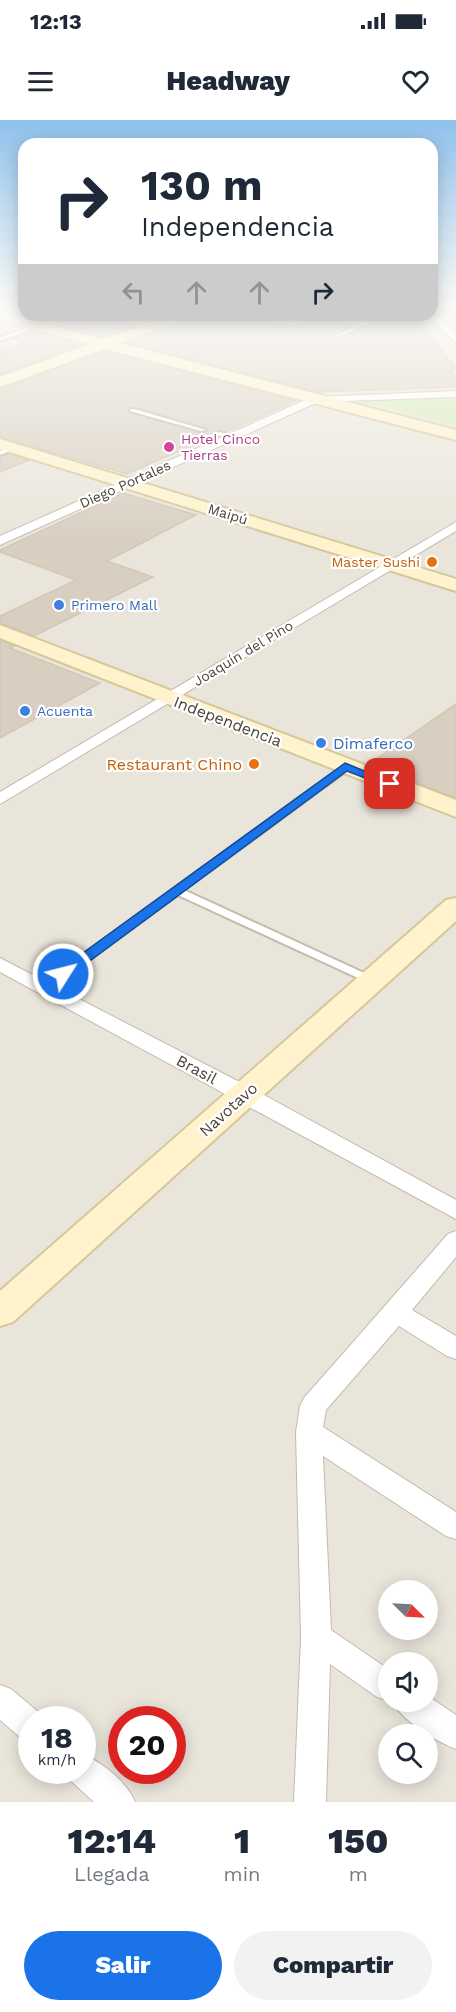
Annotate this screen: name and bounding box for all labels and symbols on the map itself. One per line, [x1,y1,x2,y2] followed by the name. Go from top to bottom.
[181,431,260,463] place label: Hotel Cinco Tierras
[162,440,176,454] marker: Hotel Cinco Tierras
[77,457,173,511] street label: Diego Portales
[206,500,250,528] street label: Maipú
[331,554,420,570] place label: Master Sushi
[425,555,439,569] marker: Master Sushi
[71,597,158,613] place label: Primero Mall
[52,598,66,612] marker: Primero Mall
[190,617,296,689] street label: Joaquín del Pino
[171,692,285,751] street label: Independencia
[37,703,93,719] place label: Acuenta
[18,704,32,718] marker: Acuenta
[333,734,413,753] place label: Dimaferco
[314,736,328,750] marker: Dimaferco
[106,755,242,774] place label: Restaurant Chino
[247,757,261,771] marker: Restaurant Chino
[364,758,415,809] pin
[31,942,95,1006] position arrow
[173,1051,220,1088] street label: Brasil
[195,1078,261,1140] street label: Navotavo
[378,1580,438,1640] north arrow
[108,1706,186,1784] speed limit sign: 20

